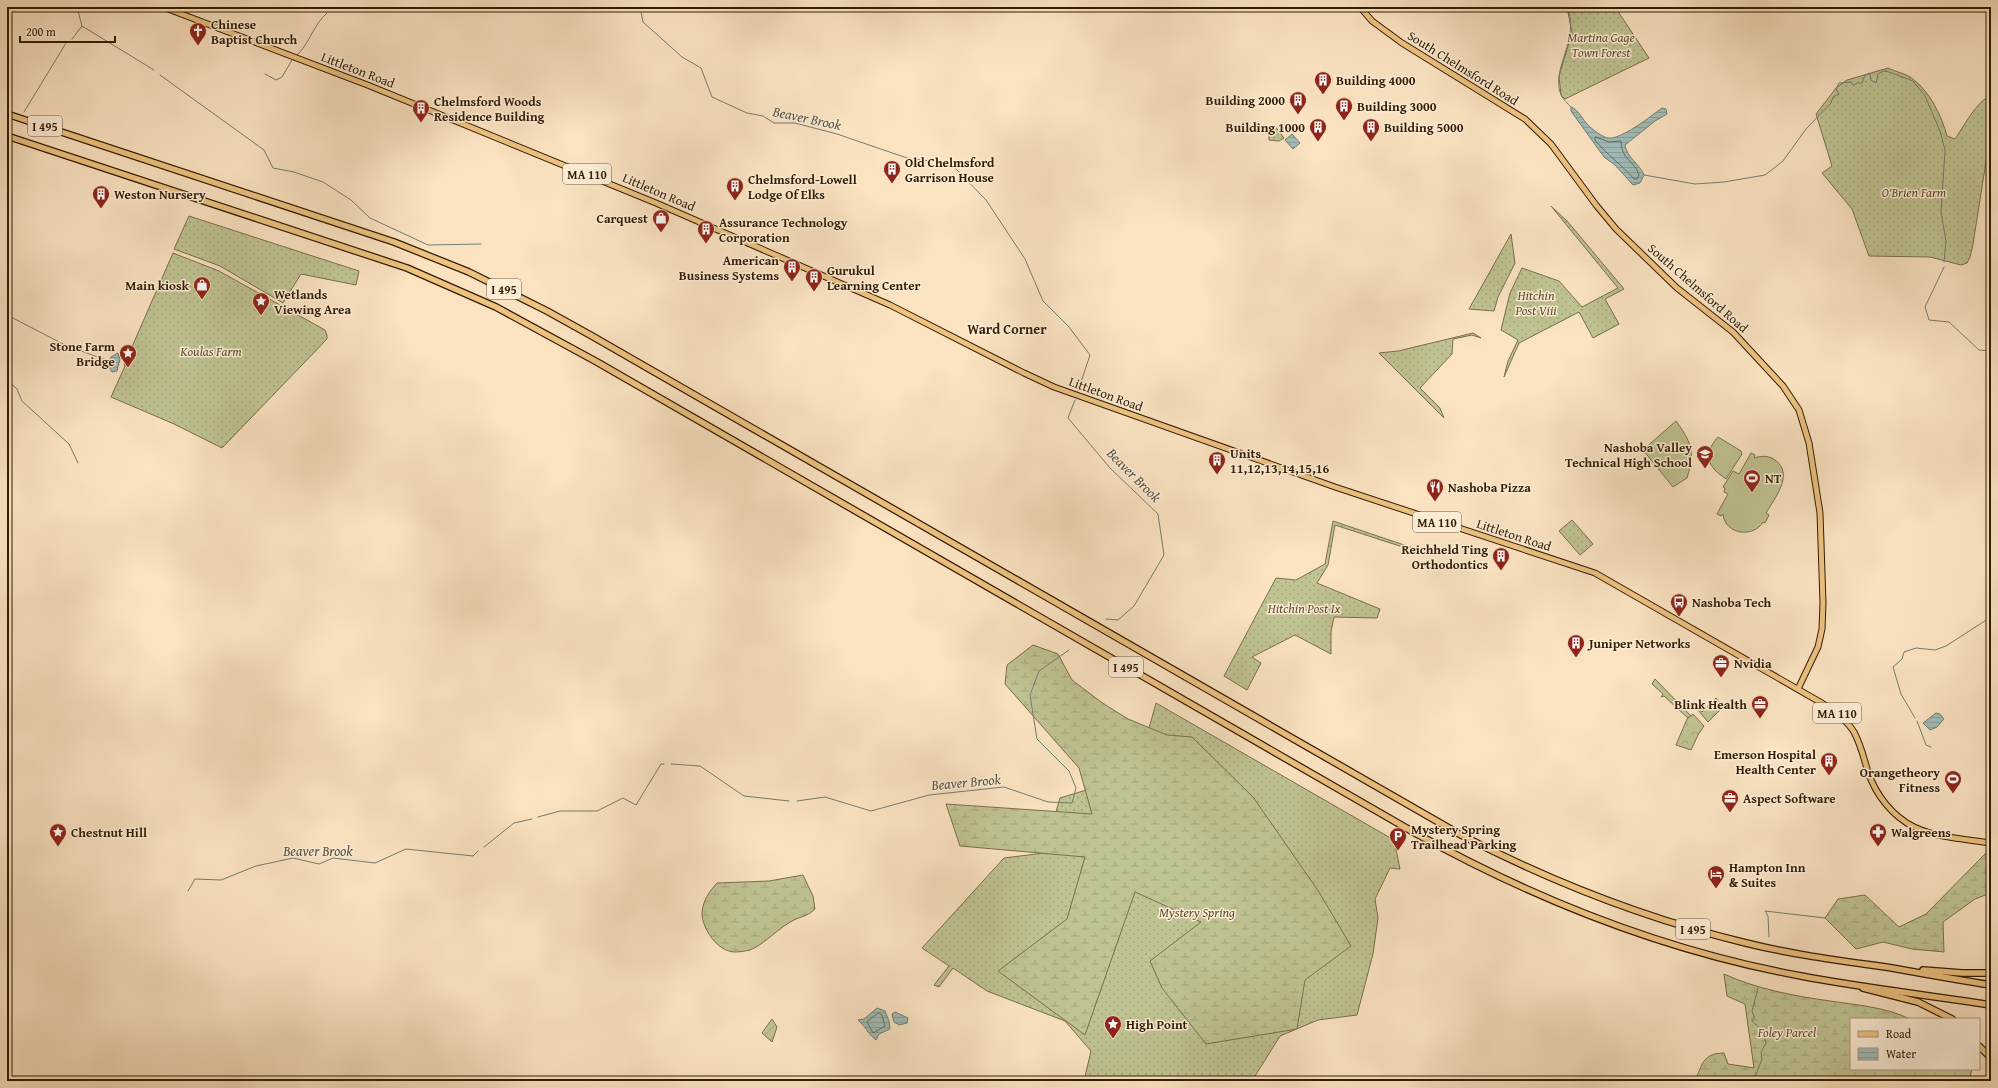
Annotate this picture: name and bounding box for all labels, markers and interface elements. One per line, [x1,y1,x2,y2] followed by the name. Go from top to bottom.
[211,15,297,49] place label: Chinese Baptist Church
[20,18,115,44] scale bar
[188,21,208,46] church icon: Chinese Baptist Church
[26,23,56,40] text: 200 m
[1404,26,1522,110] street label: South Chelmsford Road
[1567,28,1635,62] park label: Martina Gage Town Forest
[318,47,398,93] street label: Littleton Road
[1313,70,1333,95] building icon: Building 4000
[1336,71,1416,90] place label: Building 4000
[1288,90,1308,115] building icon: Building 2000
[1206,91,1285,110] place label: Building 2000
[434,92,545,126] place label: Chelmsford Woods Residence Building
[1334,96,1354,121] building icon: Building 3000
[1357,97,1437,116] place label: Building 3000
[411,98,431,123] building icon: Chelmsford Woods Residence Building
[770,101,844,135] water label: Beaver Brook
[28,116,62,136] road number: I 495
[1308,117,1328,142] building icon: Building 1000
[1361,117,1381,142] building icon: Building 5000
[1226,118,1305,137] place label: Building 1000
[1384,118,1464,137] place label: Building 5000
[905,153,995,187] place label: Old Chelmsford Garrison House
[882,159,902,184] building icon: Old Chelmsford Garrison House
[563,164,611,184] road number: MA 110
[620,168,698,216] street label: Littleton Road
[748,170,857,204] place label: Chelmsford-Lowell Lodge Of Elks
[725,176,745,201] building icon: Chelmsford-Lowell Lodge Of Elks
[1882,183,1947,202] park label: O'Brien Farm
[91,184,111,209] building icon: Weston Nursery
[114,185,206,204] place label: Weston Nursery
[651,208,671,233] shop icon: Carquest
[597,209,648,228] place label: Carquest
[719,213,848,247] place label: Assurance Technology Corporation
[696,219,716,244] building icon: Assurance Technology Corporation
[1644,239,1752,337] street label: South Chelmsford Road
[679,251,779,285] place label: American Business Systems
[782,257,802,282] building icon: American Business Systems
[827,261,921,295] place label: Gurukul Learning Center
[804,267,824,292] building icon: Gurukul Learning Center
[192,275,212,300] shop icon: Main kiosk
[125,276,190,295] place label: Main kiosk
[487,279,521,299] road number: I 495
[274,285,351,319] place label: Wetlands Viewing Area
[1514,286,1557,320] park label: Hitchin Post Viii
[251,291,271,316] place icon: Wetlands Viewing Area
[967,319,1047,339] district label: Ward Corner
[49,337,116,371] place label: Stone Farm Bridge
[179,342,242,361] park label: Koulas Farm
[118,343,138,368] place icon: Stone Farm Bridge
[1066,372,1146,416] street label: Littleton Road
[1565,438,1692,472] place label: Nashoba Valley Technical High School
[1102,443,1166,507] water label: Beaver Brook
[1230,444,1329,478] place label: Units 11,12,13,14,15,16
[1695,444,1715,469] school or university icon: Nashoba Valley Technical High School
[1207,450,1227,475] building icon: Units 11,12,13,14,15,16
[1742,468,1762,493] sports icon: NT
[1765,469,1782,488] place label: NT
[1425,477,1445,502] restaurant icon: Nashoba Pizza
[1448,478,1531,497] place label: Nashoba Pizza
[1413,512,1461,532] road number: MA 110
[1474,514,1554,556] street label: Littleton Road
[1401,540,1488,574] place label: Reichheld Ting Orthodontics
[1491,546,1511,571] building icon: Reichheld Ting Orthodontics
[1669,592,1689,617] bus stop icon: Nashoba Tech
[1692,593,1772,612] place label: Nashoba Tech
[1267,599,1340,618] park label: Hitchin Post Ix
[1566,633,1586,658] building icon: Juniper Networks
[1587,634,1691,653] place label: Juniper Networks
[1711,653,1731,678] office icon: Nvidia
[1734,654,1772,673] place label: Nvidia
[1109,657,1143,677] road number: I 495
[1750,694,1770,719] office icon: Blink Health
[1674,695,1747,714] place label: Blink Health
[1813,703,1861,723] road number: MA 110
[1714,745,1816,779] place label: Emerson Hospital Health Center
[1819,751,1839,776] building icon: Emerson Hospital Health Center
[1860,763,1940,797] place label: Orangetheory Fitness
[930,769,1002,795] water label: Beaver Brook
[1943,769,1963,794] sports icon: Orangetheory Fitness
[1720,788,1740,813] office icon: Aspect Software
[1743,789,1836,808] place label: Aspect Software
[1411,820,1517,854] place label: Mystery Spring Trailhead Parking
[48,822,68,847] place icon: Chestnut Hill
[1868,822,1888,847] pharmacy icon: Walgreens
[71,823,147,842] place label: Chestnut Hill
[1891,823,1951,842] place label: Walgreens
[1388,826,1408,851] parking icon: Mystery Spring Trailhead Parking
[282,841,353,861] water label: Beaver Brook
[1729,858,1806,892] place label: Hampton Inn & Suites
[1706,864,1726,889] hotel icon: Hampton Inn & Suites
[1159,903,1235,922] park label: Mystery Spring
[1676,919,1710,939] road number: I 495
[1103,1014,1123,1039] place icon: High Point
[1126,1015,1188,1034] place label: High Point
[1850,1018,1980,1070] legend
[1757,1023,1816,1042] park label: Foley Parcel
[1886,1025,1912,1042] text: Road
[1886,1045,1916,1062] text: Water

